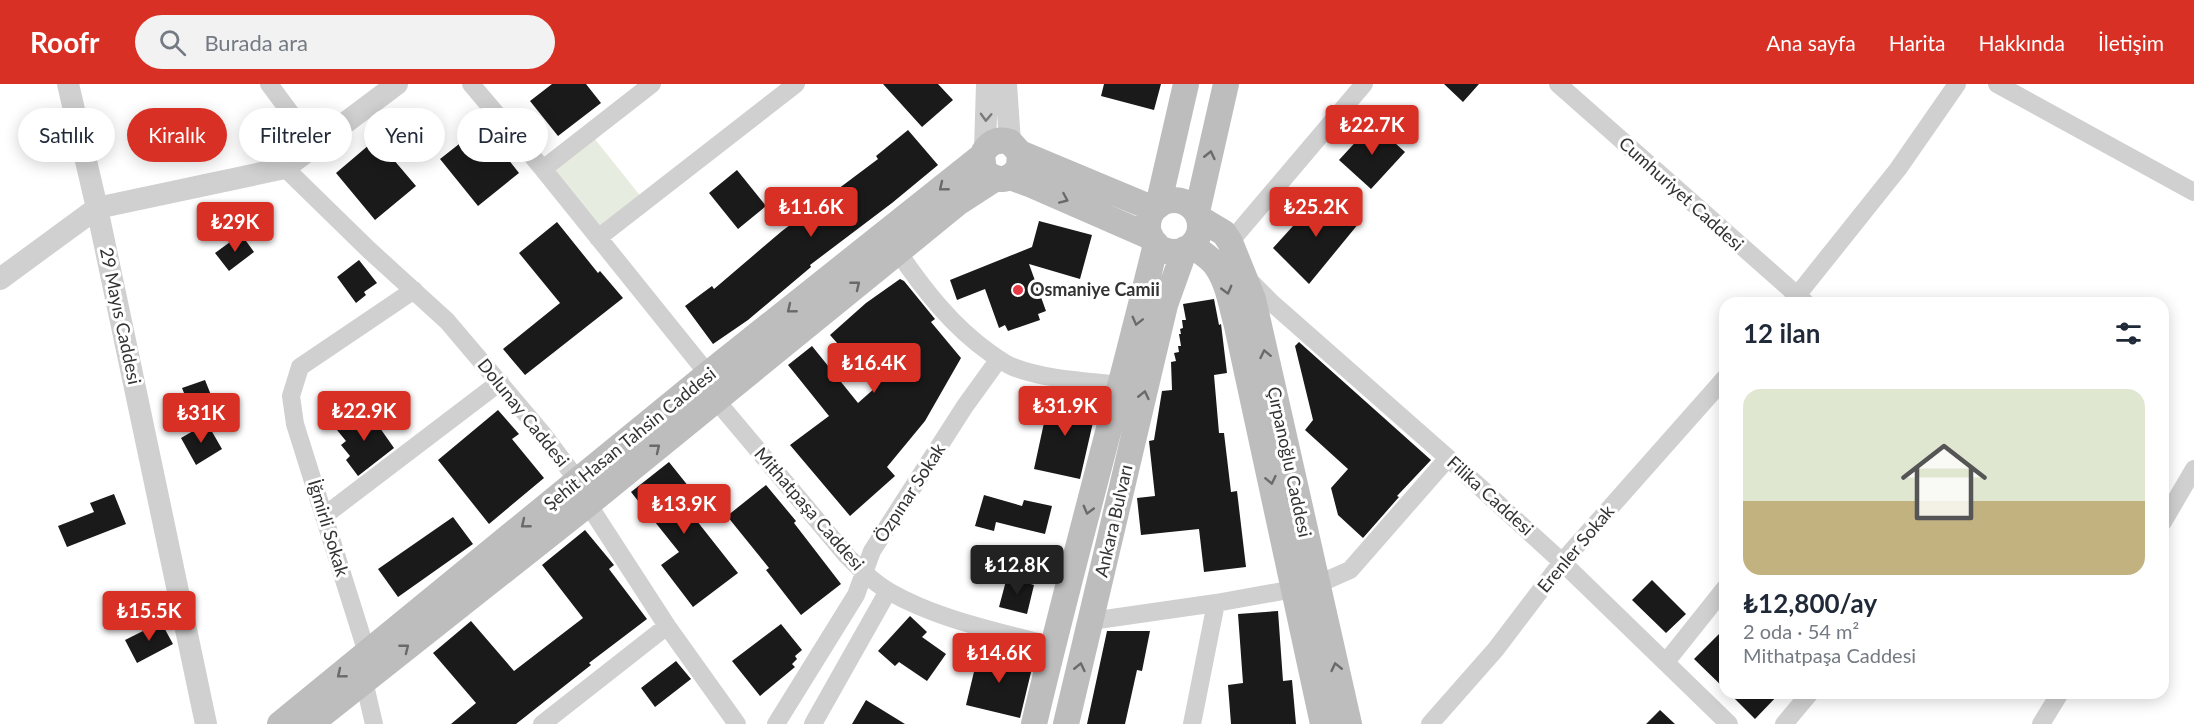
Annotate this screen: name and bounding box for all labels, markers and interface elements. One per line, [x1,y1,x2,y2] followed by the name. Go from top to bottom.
[135,15,555,69] search box
[30,25,99,59] text: Roofr
[156,26,189,59] icon: search
[204,29,308,56] text: Burada ara
[1766,30,1856,55] text: Ana sayfa
[1889,30,1945,55] text: Harita
[1978,30,2065,55] text: Hakkında
[2098,30,2164,55] text: İletişim
[1323,105,1421,156] pin: ₺22.7K
[18,108,115,162] chip: Satılık
[127,108,227,162] chip: Kiralık
[239,108,352,162] chip: Filtreler
[364,108,445,162] chip: Yeni
[457,108,548,162] chip: Daire
[980,112,993,121] one-way arrow
[1340,112,1404,136] text: ₺22.7K
[1615,132,1748,255] street label: Cumhuriyet Caddesi
[1202,151,1215,161] one-way arrow
[939,180,950,191] one-way arrow
[762,187,860,238] pin: ₺11.6K
[1267,187,1365,238] pin: ₺25.2K
[1058,192,1069,204] one-way arrow
[779,194,843,218] text: ₺11.6K
[1284,194,1348,218] text: ₺25.2K
[199,202,271,253] pin: ₺29K
[211,209,259,233] text: ₺29K
[96,245,146,386] street label: 29 Mayıs Caddesi
[1030,278,1160,300] place label: Osmaniye Camii
[850,282,861,293] one-way arrow
[1011,283,1025,297] marker: Osmaniye Camii
[1220,284,1232,295] one-way arrow
[786,301,797,312] one-way arrow
[1131,316,1144,326] one-way arrow
[1743,317,1820,349] text: 12 ilan
[2112,317,2145,350] icon: filters
[825,343,923,394] pin: ₺16.4K
[1259,349,1272,359] one-way arrow
[842,350,906,374] text: ₺16.4K
[473,354,574,471] street label: Dolunay Caddesi
[539,362,720,514] street label: Şehit Hasan Tahsin Caddesi
[1263,385,1317,539] street label: Çırpanoğlu Caddesi
[1016,386,1114,437] pin: ₺31.9K
[315,391,413,442] pin: ₺22.9K
[1136,391,1149,401] one-way arrow
[165,393,237,444] pin: ₺31K
[1033,393,1097,417] text: ₺31.9K
[332,398,396,422] text: ₺22.9K
[177,400,225,424] text: ₺31K
[1890,428,1998,536] icon: home
[869,438,950,546] street label: Özpınar Sokak
[750,442,869,574] street label: Mithatpaşa Caddesi
[649,444,660,455] one-way arrow
[1443,451,1538,540] street label: Filika Caddesi
[1089,462,1137,579] street label: Ankara Bulvarı
[1264,474,1277,484] one-way arrow
[304,477,354,580] street label: İğmirli Sokak
[635,484,733,535] pin: ₺13.9K
[652,491,716,515] text: ₺13.9K
[1532,499,1619,597] street label: Erenler Sokak
[1083,505,1096,515] one-way arrow
[521,517,532,528] one-way arrow
[968,545,1066,596] pin: ₺12.8K
[985,552,1049,576] text: ₺12.8K
[1743,587,1877,619] text: ₺12,800/ay
[100,591,198,642] pin: ₺15.5K
[117,598,181,622] text: ₺15.5K
[1743,619,1859,643] text: 2 oda · 54 m²
[950,633,1048,684] pin: ₺14.6K
[967,640,1031,664] text: ₺14.6K
[1743,643,1916,667] text: Mithatpaşa Caddesi
[398,645,409,656] one-way arrow
[1072,662,1085,672] one-way arrow
[1330,662,1343,672] one-way arrow
[337,667,348,678] one-way arrow

